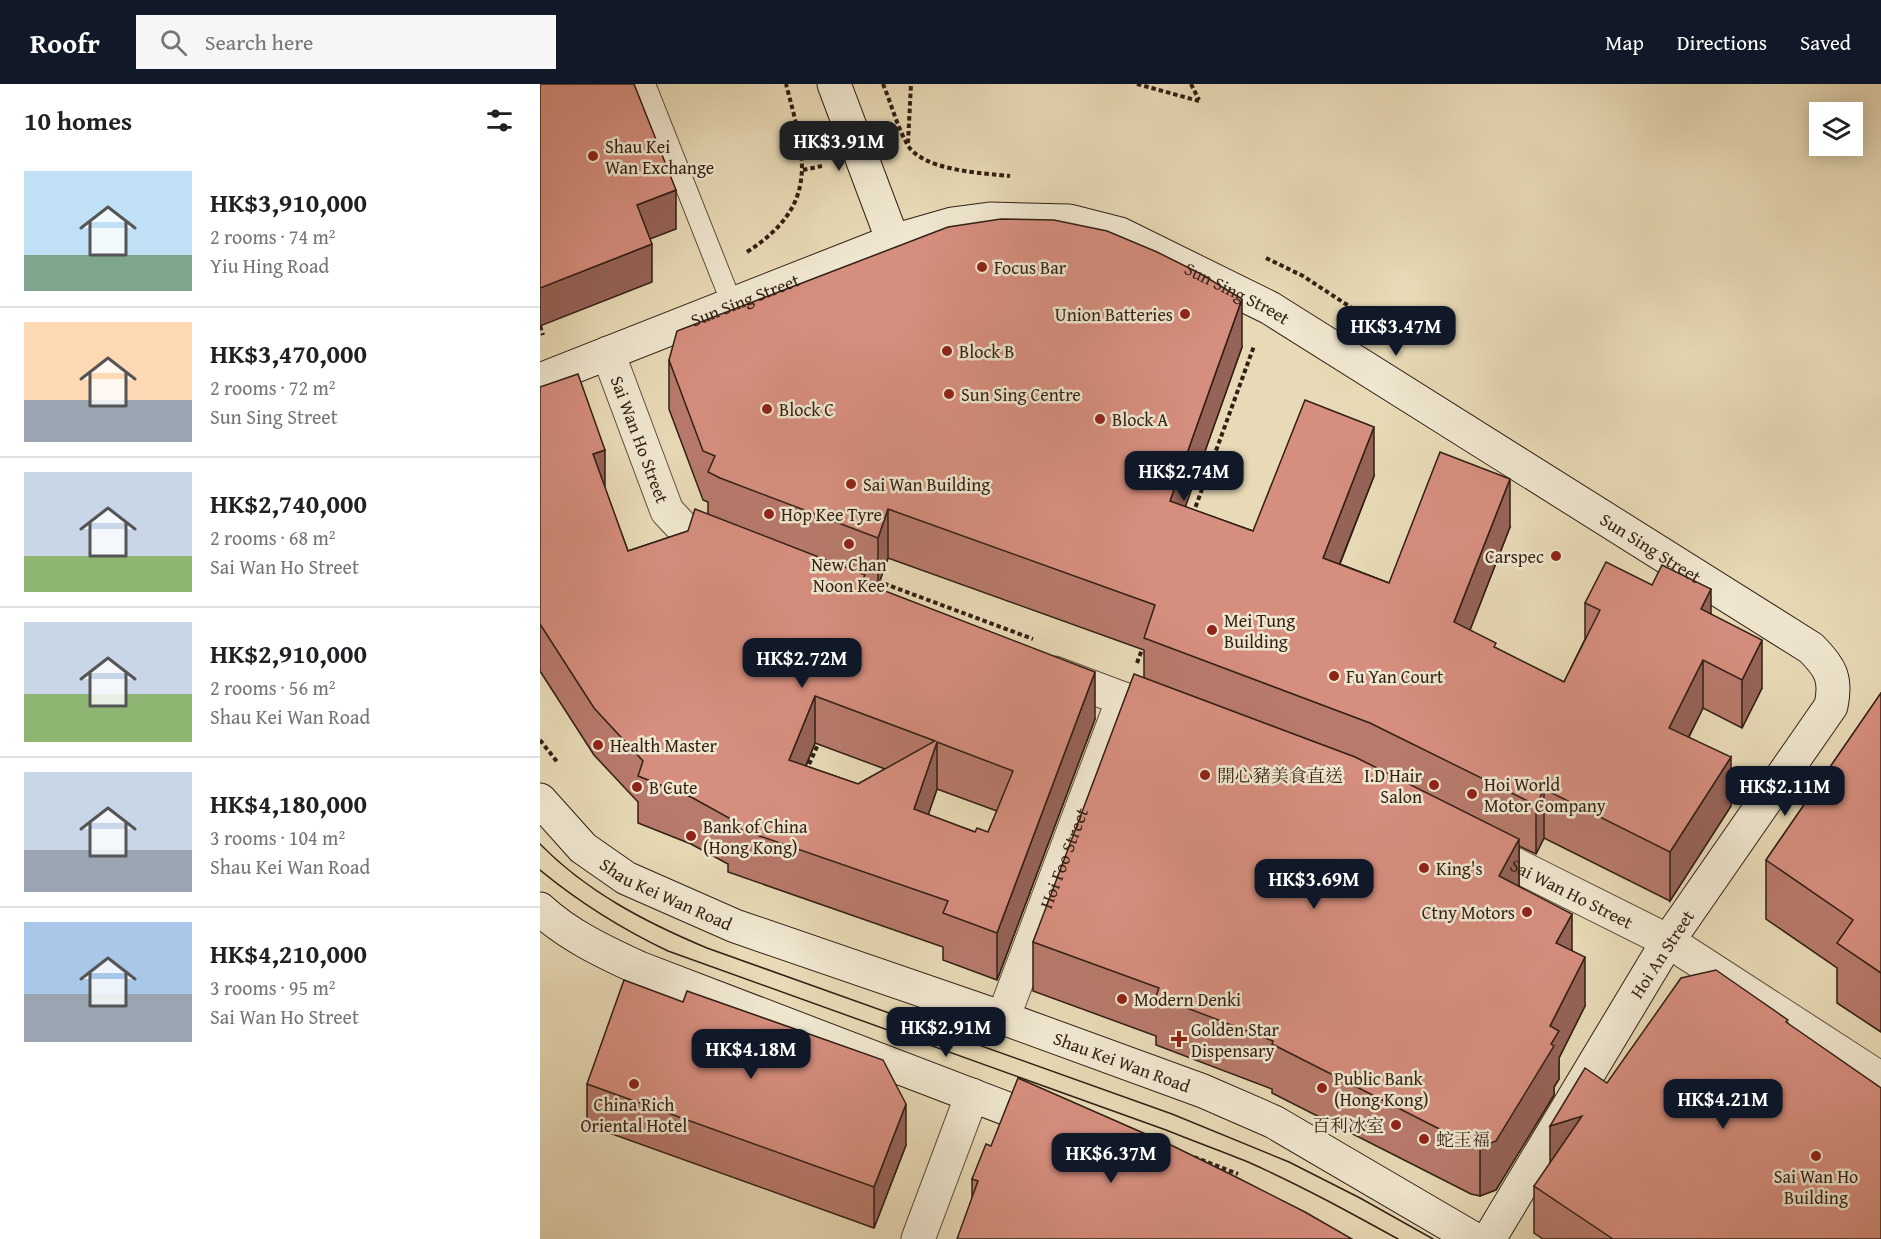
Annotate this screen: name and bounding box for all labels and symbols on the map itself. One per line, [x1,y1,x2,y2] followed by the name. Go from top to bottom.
[777,121,901,172] pin: HK$3.91M
[605,133,714,181] place label: Shau Kei Wan Exchange
[586,149,600,163] marker: Shau Kei Wan Exchange
[994,254,1067,281] place label: Focus Bar
[1180,254,1296,331] street label: Sun Sing Street
[975,260,989,274] marker: Focus Bar
[686,266,804,333] street label: Sun Sing Street
[1055,301,1173,328] place label: Union Batteries
[1334,306,1458,357] pin: HK$3.47M
[1178,307,1192,321] marker: Union Batteries
[959,338,1014,365] place label: Block B
[940,344,954,358] marker: Block B
[604,372,677,507] street label: Sai Wan Ho Street
[961,381,1081,408] place label: Sun Sing Centre
[942,387,956,401] marker: Sun Sing Centre
[779,396,834,423] place label: Block C
[760,402,774,416] marker: Block C
[1112,406,1168,433] place label: Block A
[1093,412,1107,426] marker: Block A
[1122,451,1246,502] pin: HK$2.74M
[863,471,990,498] place label: Sai Wan Building
[844,477,858,491] marker: Sai Wan Building
[781,501,882,528] place label: Hop Kee Tyre
[1595,505,1707,590] street label: Sun Sing Street
[762,507,776,521] marker: Hop Kee Tyre
[842,537,856,551] marker: New Chan Noon Kee
[1485,543,1544,570] place label: Carspec
[1549,549,1563,563] marker: Carspec
[811,551,887,599] place label: New Chan Noon Kee
[1224,607,1295,655] place label: Mei Tung Building
[1205,623,1219,637] marker: Mei Tung Building
[740,638,864,689] pin: HK$2.72M
[1346,663,1444,690] place label: Fu Yan Court
[1327,669,1341,683] marker: Fu Yan Court
[610,732,718,759] place label: Health Master
[591,738,605,752] marker: Health Master
[1217,762,1343,789] place label: 開心豬美食直送
[1364,762,1423,810] place label: I.D Hair Salon
[1723,766,1847,817] pin: HK$2.11M
[1198,768,1212,782] marker: 開心豬美食直送
[1484,771,1606,819] place label: Hoi World Motor Company
[649,774,698,801] place label: B Cute
[1427,778,1441,792] marker: I.D Hair Salon
[630,780,644,794] marker: B Cute
[1465,787,1479,801] marker: Hoi World Motor Company
[1032,803,1095,912] street label: Hoi Foo Street
[703,813,808,861] place label: Bank of China (Hong Kong)
[684,829,698,843] marker: Bank of China (Hong Kong)
[595,850,737,937] street label: Shau Kei Wan Road
[1506,851,1639,935] street label: Sai Wan Ho Street
[1436,855,1483,882] place label: King's
[1252,859,1376,910] pin: HK$3.69M
[1417,861,1431,875] marker: King's
[1422,899,1515,926] place label: Ctny Motors
[1623,904,1701,1004] street label: Hoi An Street
[1520,905,1534,919] marker: Ctny Motors
[1134,986,1241,1013] place label: Modern Denki
[1115,992,1129,1006] marker: Modern Denki
[884,1007,1008,1058] pin: HK$2.91M
[1191,1016,1280,1064] place label: Golden Star Dispensary
[1050,1024,1195,1099] street label: Shau Kei Wan Road
[689,1029,813,1080] pin: HK$4.18M
[1172,1032,1186,1046] marker: Golden Star Dispensary
[1334,1065,1429,1113] place label: Public Bank (Hong Kong)
[627,1077,641,1091] marker: China Rich Oriental Hotel
[1661,1079,1785,1130] pin: HK$4.21M
[1315,1081,1329,1095] marker: Public Bank (Hong Kong)
[581,1091,687,1139] place label: China Rich Oriental Hotel
[1312,1112,1384,1139] place label: 百利冰室
[1389,1118,1403,1132] marker: 百利冰室
[1436,1126,1490,1153] place label: 蛇王福
[1417,1132,1431,1146] marker: 蛇王福
[1049,1133,1173,1184] pin: HK$6.37M
[1809,1149,1823,1163] marker: Sai Wan Ho Building
[1774,1163,1858,1211] place label: Sai Wan Ho Building

